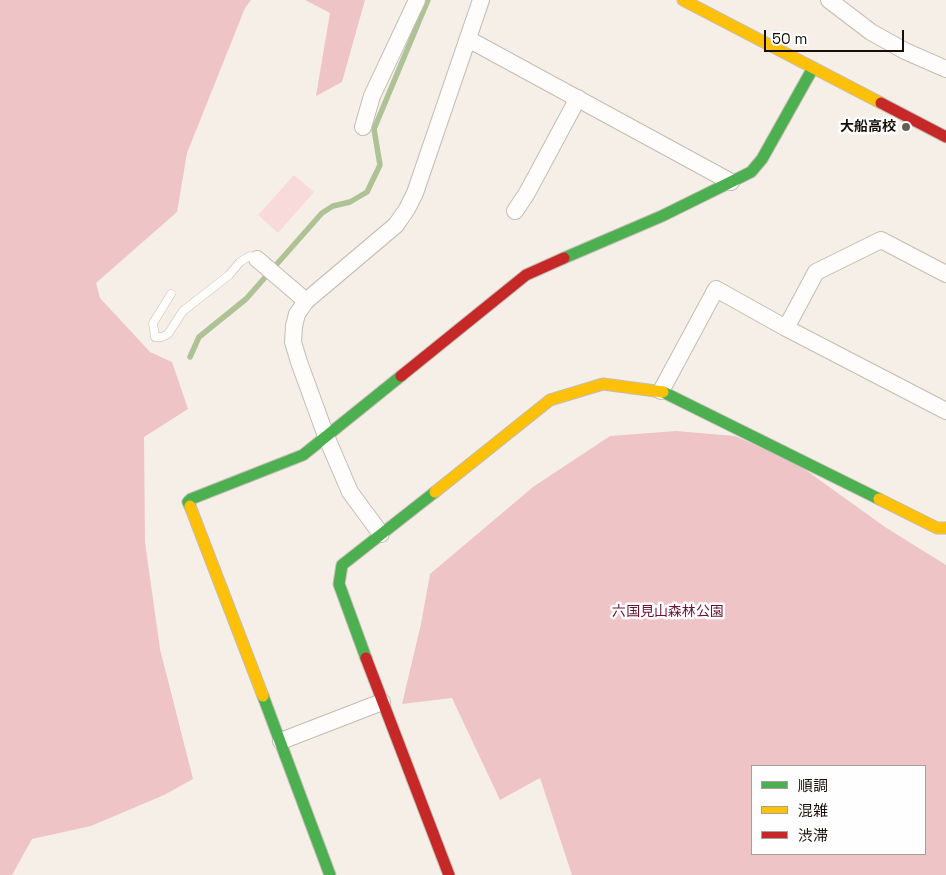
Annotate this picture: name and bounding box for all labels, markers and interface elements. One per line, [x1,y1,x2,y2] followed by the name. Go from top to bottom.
[766,20,906,52] scale bar
[772,29,807,48] text: 50 m
[840,119,896,135] place label: 大船高校
[900,121,912,133] marker: 大船高校
[612,604,724,620] park label: 六国見山森林公園
[751,765,926,855] legend
[798,776,828,795] text: 順調
[798,801,828,820] text: 混雑
[798,826,828,845] text: 渋滞

